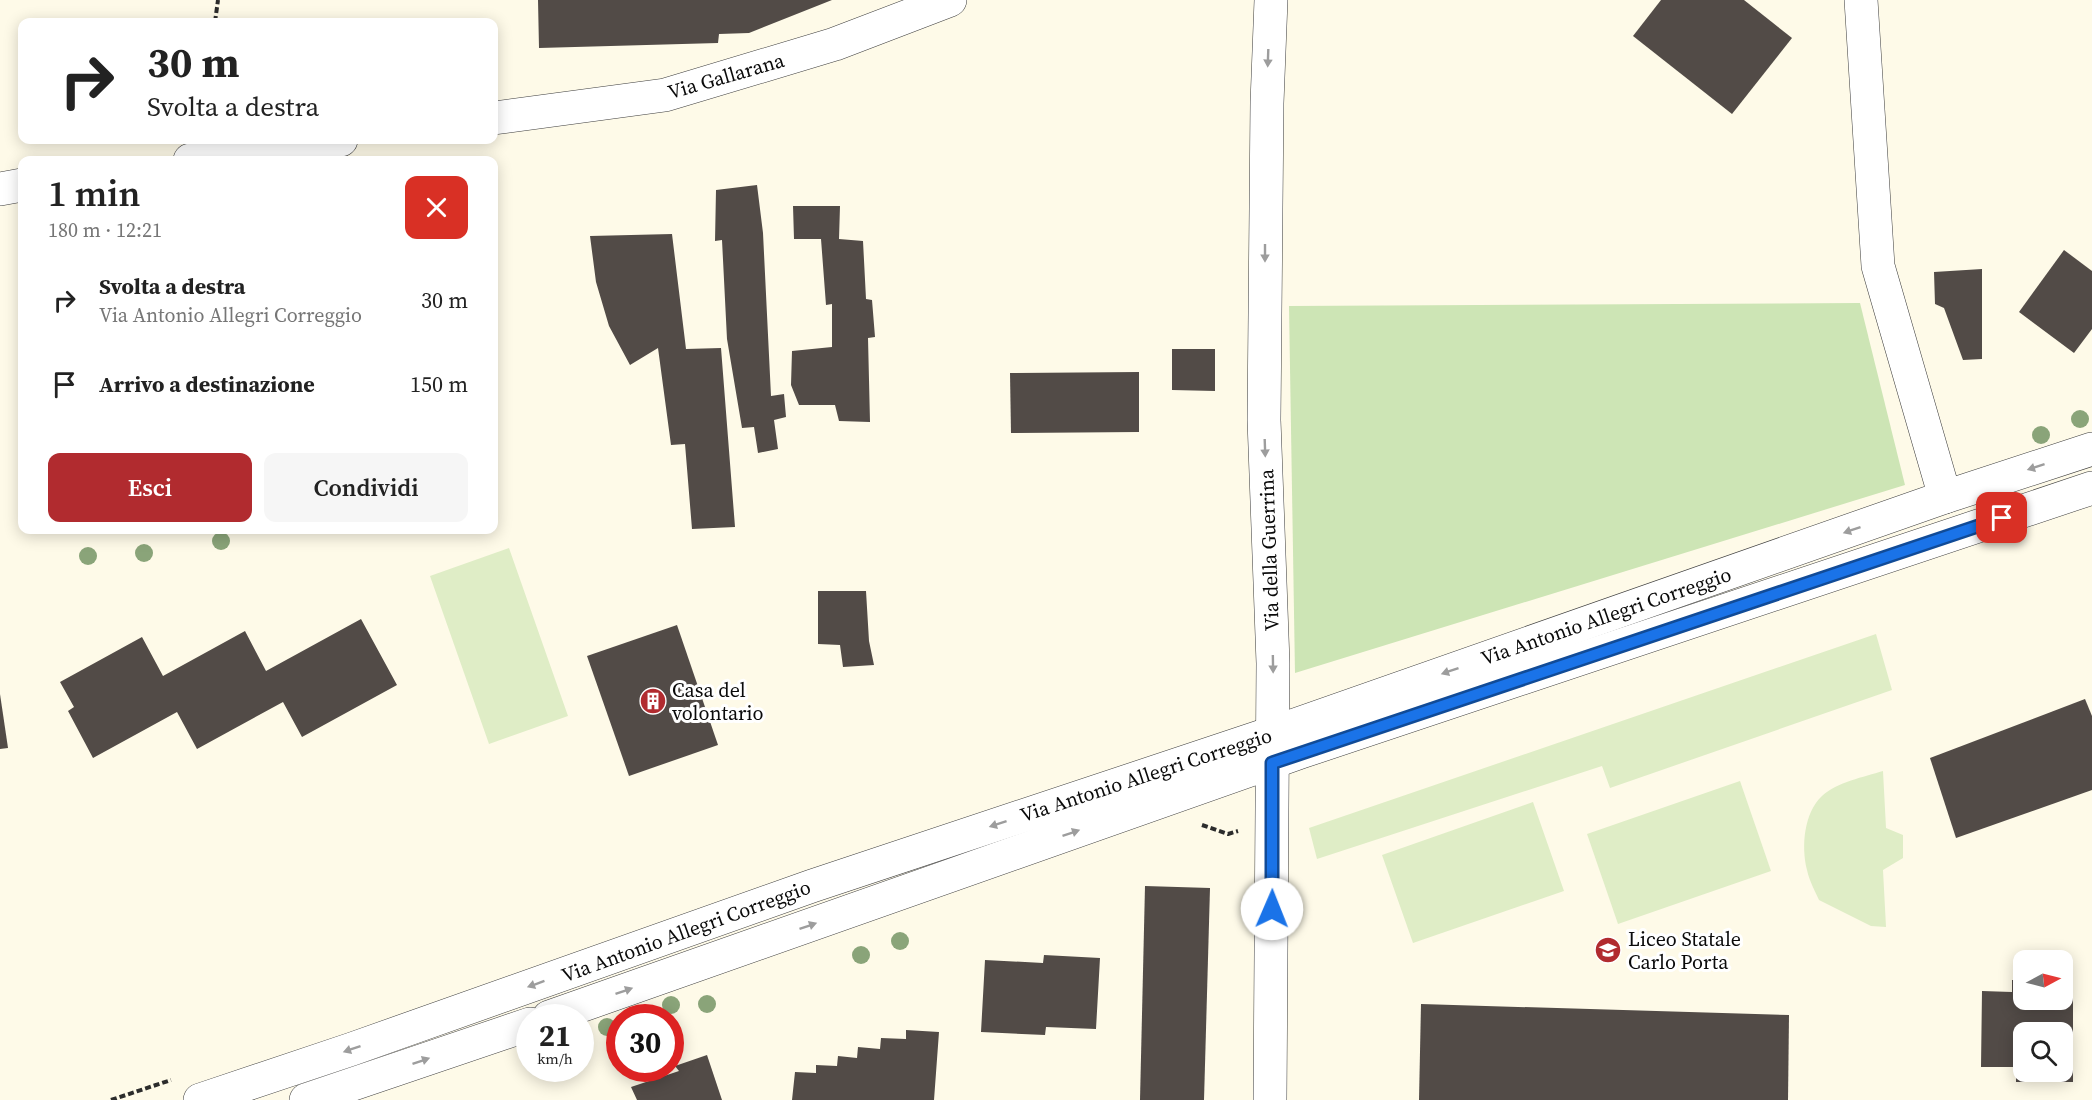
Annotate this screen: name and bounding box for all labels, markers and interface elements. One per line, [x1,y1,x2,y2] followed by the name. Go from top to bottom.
[147,33,240,91] text: 30 m
[48,42,126,120] icon: right
[665,46,788,106] street label: Via Gallarana
[1264,49,1273,68] one-way arrow
[147,88,319,125] text: Svolta a destra
[48,169,140,218] text: 1 min
[405,176,468,239] button: close
[48,216,162,244] text: 180 m · 12:21
[1261,244,1270,263] one-way arrow
[99,271,245,301] text: Svolta a destra
[48,284,81,317] icon: right
[421,285,468,315] text: 30 m
[99,301,362,329] text: Via Antonio Allegri Correggio
[48,368,81,401] icon: arrive
[99,369,315,399] text: Arrivo a destinazione
[410,369,468,399] text: 150 m
[1260,439,1270,458] one-way arrow
[48,453,252,522] button: Esci
[264,453,468,522] button: Condividi
[2027,463,2045,472] one-way arrow
[1252,468,1286,631] street label: Via della Guerrina
[1976,492,2027,543] pin
[1985,501,2018,534] icon: arrive
[1843,525,1861,535] one-way arrow
[1477,560,1735,672] street label: Via Antonio Allegri Correggio
[1268,655,1278,674] one-way arrow
[1441,666,1459,676] one-way arrow
[672,676,763,727] place label: Casa del volontario
[638,686,668,716] building icon: Casa del volontario
[1017,721,1275,829] street label: Via Antonio Allegri Correggio
[989,820,1007,830] one-way arrow
[1062,828,1080,838] one-way arrow
[558,873,814,989] street label: Via Antonio Allegri Correggio
[1240,877,1304,941] position arrow
[799,921,817,931] one-way arrow
[1628,925,1741,976] place label: Liceo Statale Carlo Porta
[1593,935,1623,965] school or university icon: Liceo Statale Carlo Porta
[2013,950,2073,1010] north arrow
[2013,950,2073,1082] map controls
[526,980,544,990] one-way arrow
[615,985,633,995] one-way arrow
[606,1004,684,1082] speed limit sign: 30
[539,1015,571,1056] text: 21
[2013,1022,2073,1082] button: search
[343,1045,361,1055] one-way arrow
[537,1048,573,1069] text: km/h
[412,1055,430,1065] one-way arrow

